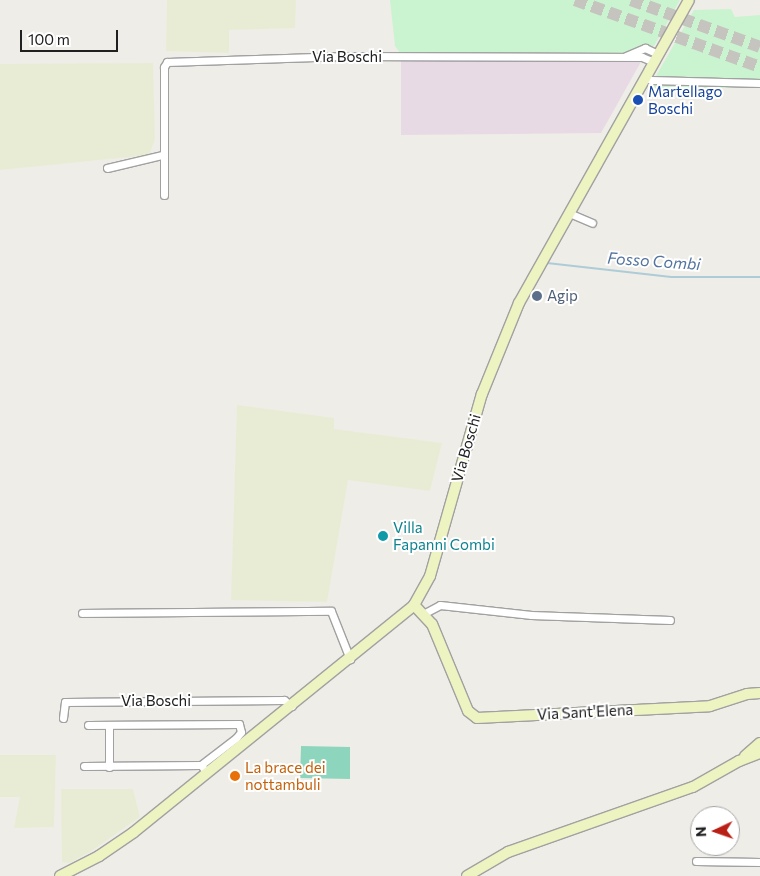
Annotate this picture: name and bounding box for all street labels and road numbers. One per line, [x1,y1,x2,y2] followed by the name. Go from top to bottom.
[312,48,382,66] street label: Via Boschi
[448,412,484,484] street label: Via Boschi
[121,692,191,710] street label: Via Boschi
[536,700,634,724] street label: Via Sant'Elena

